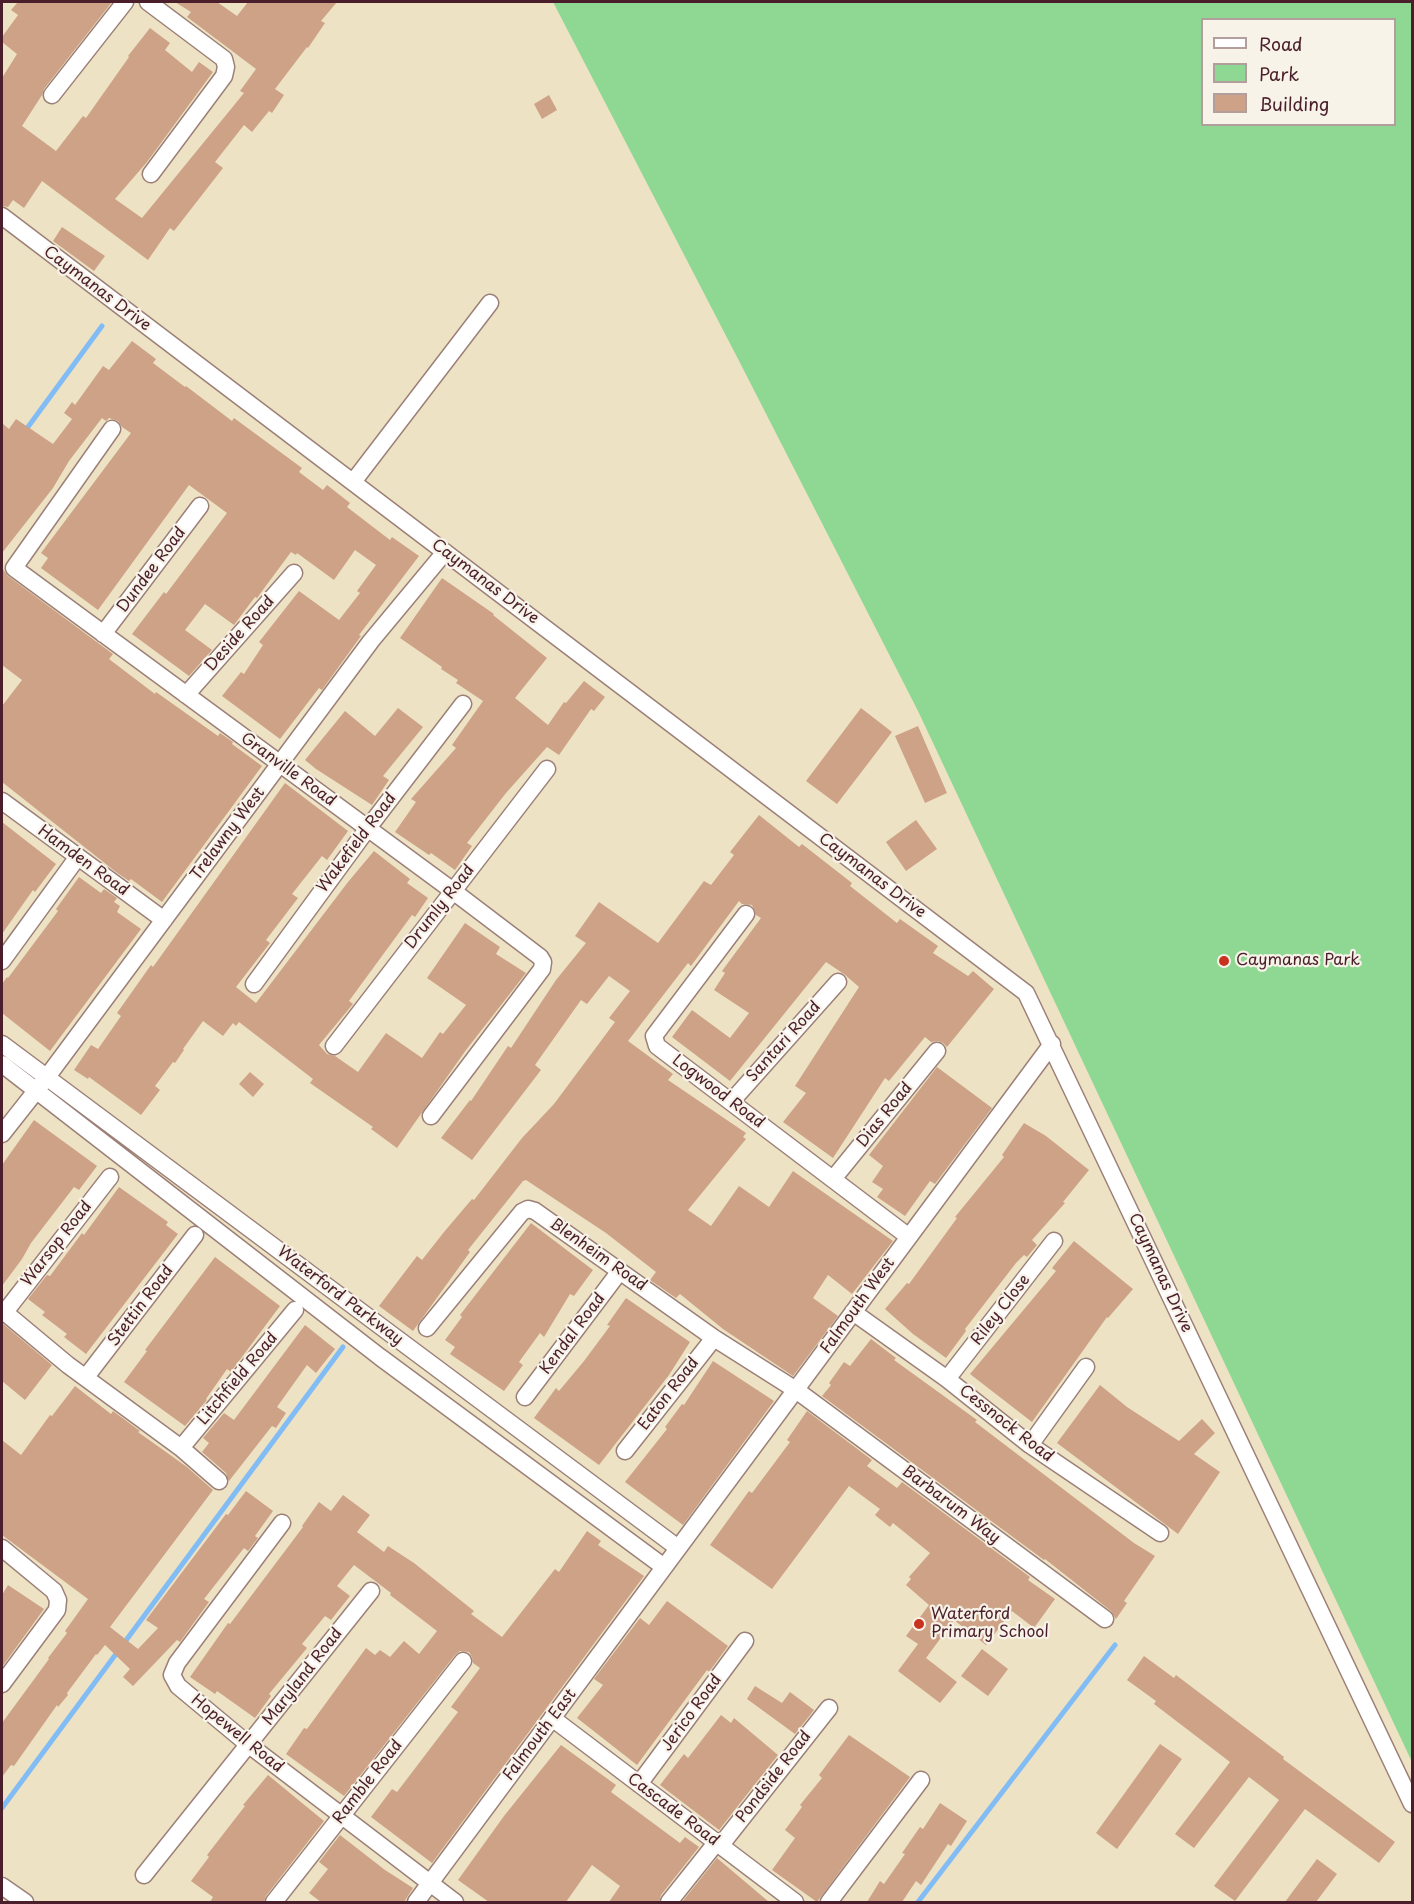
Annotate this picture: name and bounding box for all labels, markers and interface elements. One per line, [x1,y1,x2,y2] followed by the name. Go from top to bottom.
[1201,18,1396,126] legend
[1259,30,1303,57] text: Road
[1259,60,1299,87] text: Park
[1259,90,1329,117] text: Building
[40,242,154,336] street label: Caymanas Drive
[114,524,190,616] street label: Dundee Road
[428,535,542,629] street label: Caymanas Drive
[201,592,279,676] street label: Deside Road
[237,729,339,811] street label: Granville Road
[187,784,269,884] street label: Trelawny West
[313,789,401,897] street label: Wakefield Road
[34,822,132,900] street label: Hamden Road
[815,829,929,923] street label: Caymanas Drive
[401,861,479,953] street label: Drumly Road
[1236,951,1360,971] place label: Caymanas Park
[1217,954,1231,968] marker: Caymanas Park
[743,998,825,1086] street label: Santari Road
[668,1051,768,1133] street label: Logwood Road
[853,1079,917,1151] street label: Dias Road
[18,1197,96,1291] street label: Warsop Road
[1124,1210,1196,1336] street label: Caymanas Drive
[546,1214,650,1296] street label: Blenheim Road
[273,1242,407,1350] street label: Waterford Parkway
[817,1254,899,1358] street label: Falmouth West
[104,1262,178,1350] street label: Stettin Road
[968,1271,1034,1349] street label: Riley Close
[536,1290,610,1378] street label: Kendal Road
[194,1329,282,1429] street label: Litchfield Road
[635,1354,703,1434] street label: Eaton Road
[955,1381,1057,1467] street label: Cessnock Road
[898,1462,1004,1548] street label: Barbarum Way
[931,1605,1049,1643] place label: Waterford Primary School
[912,1617,926,1631] marker: Waterford Primary School
[259,1625,347,1729] street label: Maryland Road
[658,1671,726,1755] street label: Jerico Road
[499,1685,581,1785] street label: Falmouth East
[187,1691,287,1777] street label: Hopewell Road
[732,1727,816,1827] street label: Pondside Road
[329,1736,407,1828] street label: Ramble Road
[623,1769,723,1851] street label: Cascade Road

